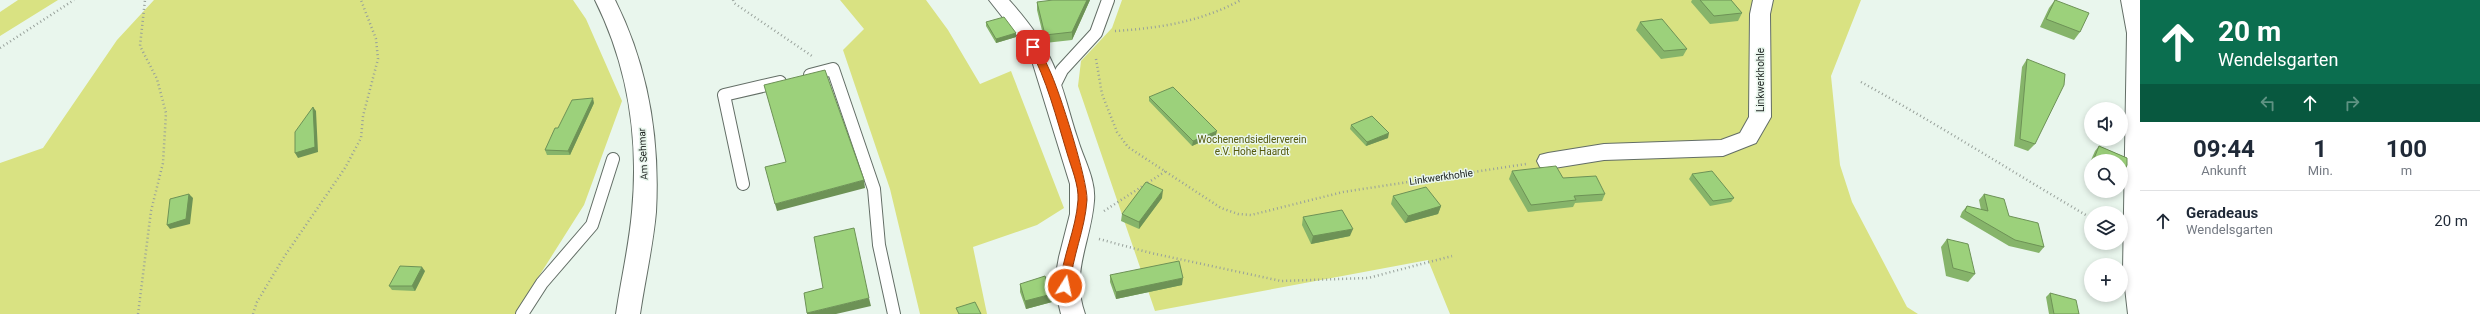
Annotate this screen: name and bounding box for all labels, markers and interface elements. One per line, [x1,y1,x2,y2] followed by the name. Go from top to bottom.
[2218,15,2281,48] text: 20 m
[2152,16,2204,68] icon: ahead
[1016,30,1050,64] pin
[1022,36,1044,58] icon: arrive
[1755,48,1766,112] street label: Linkwerkhohle
[2218,49,2338,70] text: Wendelsgarten
[2257,92,2279,114] icon: left
[2299,92,2321,114] icon: ahead
[2341,92,2363,114] icon: right
[2084,102,2128,302] map controls
[2084,102,2128,146] button: sound
[636,127,650,180] street label: Am Sehmar
[1198,134,1306,157] park label: Wochenendsiedlerverein e.V. Hohe Haardt
[2193,135,2255,163] text: 09:44
[2313,135,2327,163] text: 1
[2386,135,2427,163] text: 100
[2084,154,2128,198] button: search
[2201,163,2247,178] text: Ankunft
[2308,163,2333,178] text: Min.
[2401,163,2412,178] text: m
[1408,167,1474,187] street label: Linkwerkhohle
[2186,204,2258,222] text: Geradeaus
[2084,206,2128,250] button: layers
[2152,210,2174,232] icon: ahead
[2434,212,2468,230] text: 20 m
[2186,222,2273,237] text: Wendelsgarten
[2084,258,2128,302] button: +
[1044,265,1086,307] position arrow

